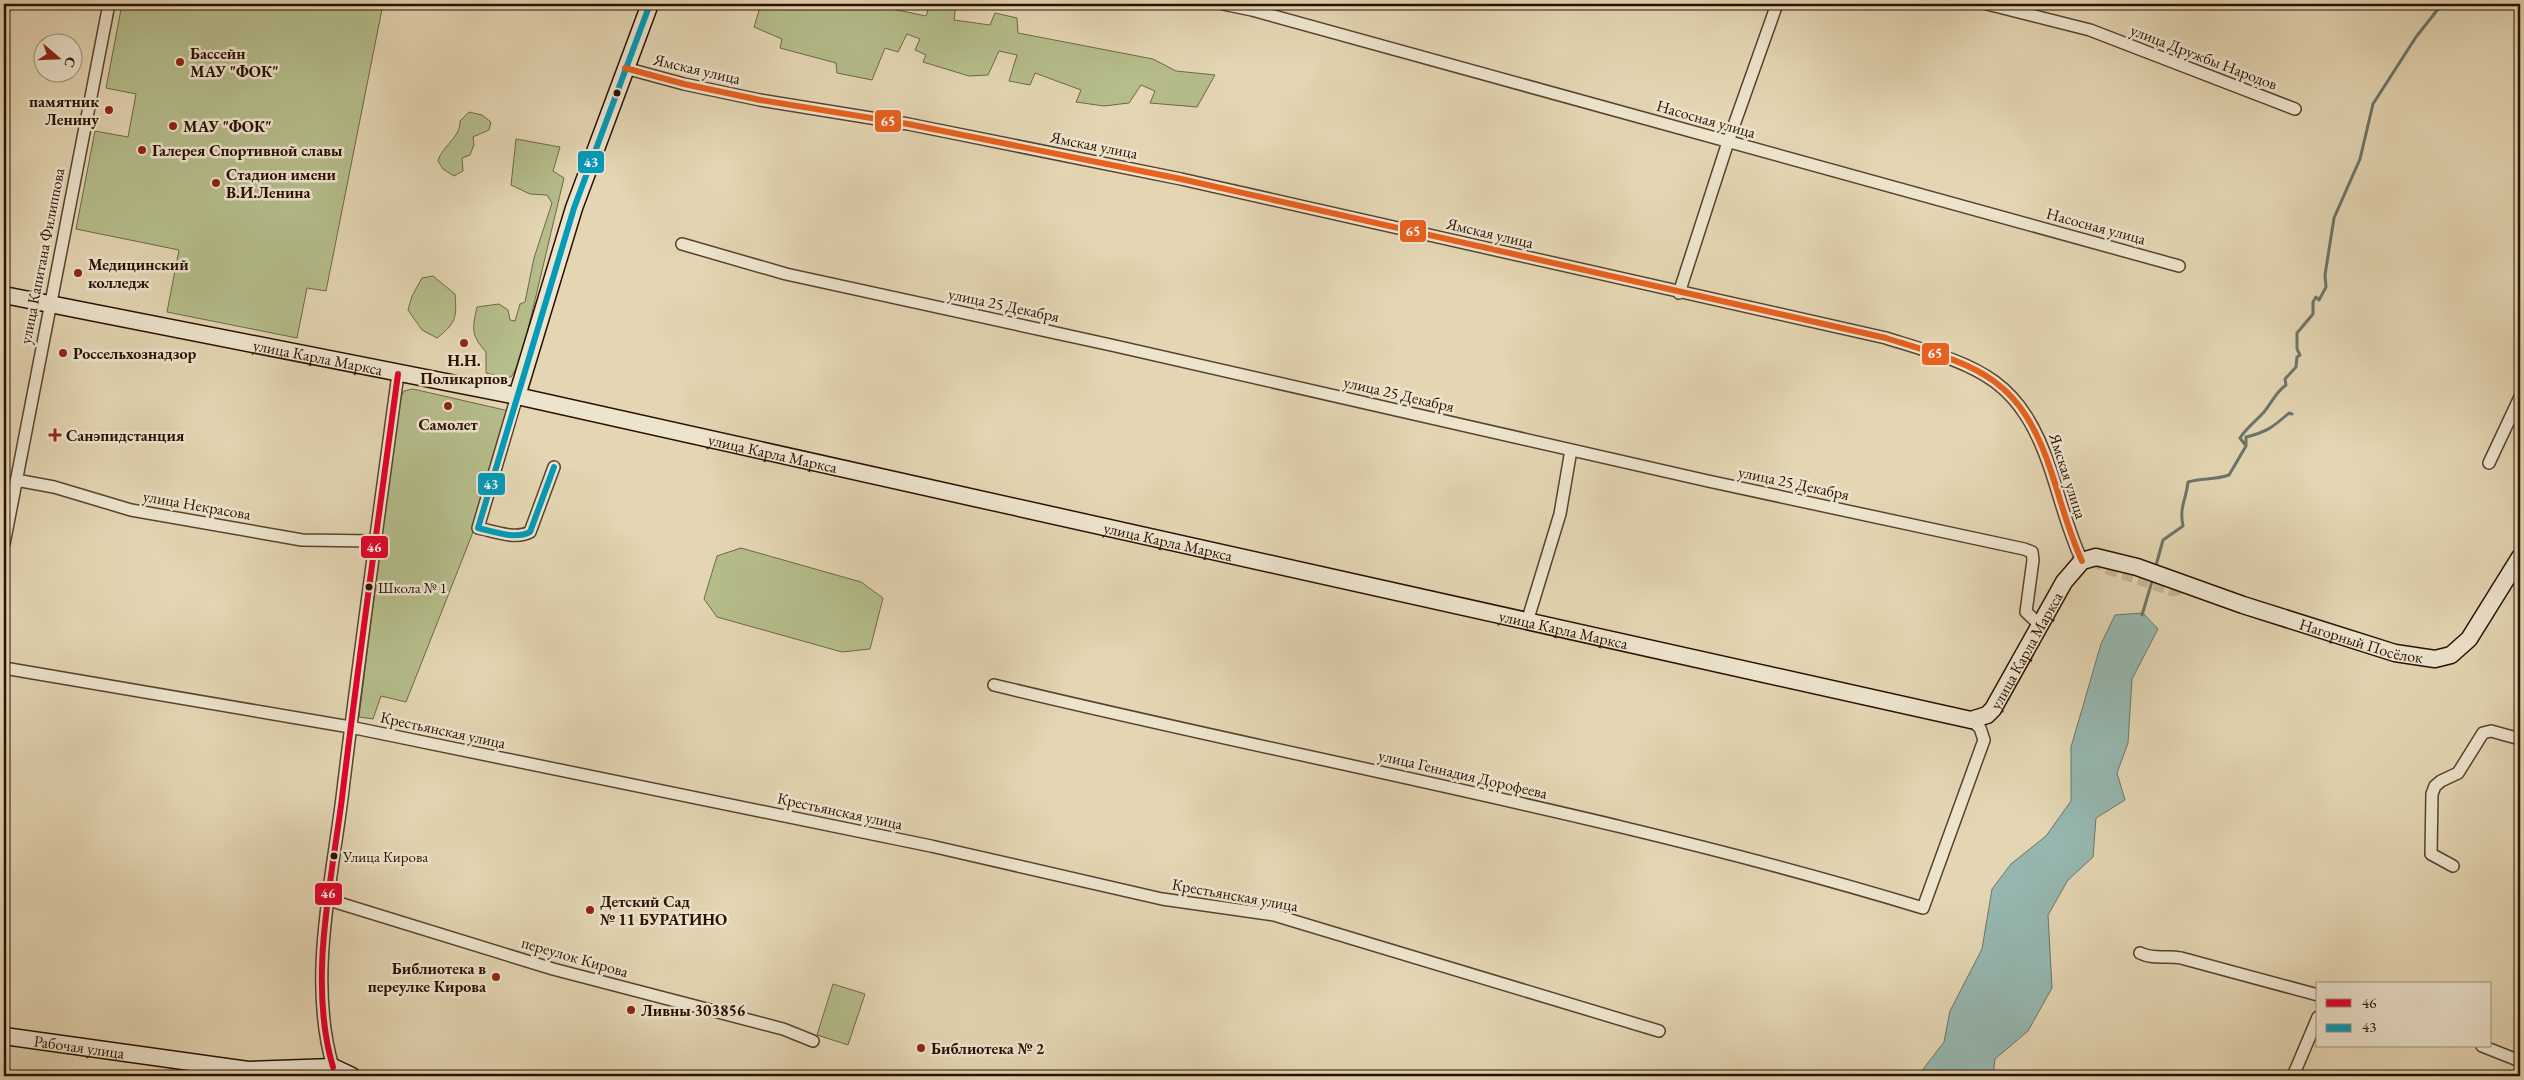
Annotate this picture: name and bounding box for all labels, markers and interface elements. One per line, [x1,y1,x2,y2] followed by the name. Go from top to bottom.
[2128,19,2281,95] street label: улица Дружбы Народов
[32,32,82,82] north arrow
[190,43,279,82] place label: Бассейн МАУ "ФОК"
[651,49,743,89] street label: Ямская улица
[60,55,80,70] text: С
[174,56,186,68] marker: Бассейн МАУ "ФОК"
[612,88,622,98] unlabelled marker
[29,91,99,130] place label: памятник Ленину
[1654,95,1759,143] street label: Насосная улица
[103,104,115,116] marker: памятник Ленину
[874,109,902,133] line badge: 65
[881,112,895,130] text: 65
[183,116,272,137] place label: МАУ "ФОК"
[167,120,179,132] marker: МАУ "ФОК"
[1048,126,1140,164] street label: Ямская улица
[152,140,343,161] place label: Галерея Спортивной славы
[136,144,148,156] marker: Галерея Спортивной славы
[577,150,605,174] line badge: 43
[584,153,598,171] text: 43
[226,164,337,203] place label: Стадион имени В.И.Ленина
[15,166,69,346] street label: улица Капитана Филиппова
[210,177,222,189] marker: Стадион имени В.И.Ленина
[2044,203,2149,250] street label: Насосная улица
[1444,213,1536,253] street label: Ямская улица
[1399,219,1427,243] line badge: 65
[1406,222,1420,240] text: 65
[88,254,189,293] place label: Медицинский колледж
[72,267,84,279] marker: Медицинский колледж
[947,283,1061,327] street label: улица 25 Декабря
[251,334,385,380] street label: улица Карла Маркса
[458,337,470,349] marker: Н.Н. Поликарпов
[1921,342,1950,366] line badge: 65
[73,343,197,364] place label: Россельхознадзор
[1928,344,1942,362] text: 65
[57,347,69,359] marker: Россельхознадзор
[420,350,508,389] place label: Н.Н. Поликарпов
[1342,371,1456,417] street label: улица 25 Декабря
[442,400,454,412] marker: Самолет
[418,414,478,435] place label: Самолет
[66,425,185,446] place label: Санэпидстанция
[48,428,62,442] marker: Санэпидстанция
[706,428,840,478] street label: улица Карла Маркса
[2044,430,2092,522] street label: Ямская улица
[1737,461,1851,505] street label: улица 25 Декабря
[477,472,506,496] line badge: 43
[484,475,498,493] text: 43
[141,485,253,525] street label: улица Некрасова
[1102,517,1235,566] street label: улица Карла Маркса
[360,535,389,559] line badge: 46
[367,538,382,556] text: 46
[378,578,447,597] place label: Школа № 1
[364,582,374,592] marker: Школа № 1
[1985,587,2067,713] street label: улица Карла Маркса
[1497,605,1631,654] street label: улица Карла Маркса
[2297,613,2425,668] street label: Нагорный Посёлок
[378,706,508,754] street label: Крестьянская улица
[1376,744,1550,804] street label: улица Геннадия Дорофеева
[775,787,905,835] street label: Крестьянская улица
[342,847,428,866] place label: Улица Кирова
[329,851,339,861] marker: Улица Кирова
[1170,874,1300,917] street label: Крестьянская улица
[314,882,343,906] line badge: 46
[321,884,336,902] text: 46
[600,891,727,930] place label: Детский Сад № 11 БУРАТИНО
[584,904,596,916] marker: Детский Сад № 11 БУРАТИНО
[519,932,632,982] street label: переулок Кирова
[368,958,487,997] place label: Библиотека в переулке Кирова
[490,971,502,983] marker: Библиотека в переулке Кирова
[2316,982,2492,1048] legend
[2362,993,2376,1012] text: 46
[641,1000,746,1021] place label: Ливны 303856
[625,1004,637,1016] marker: Ливны 303856
[2362,1017,2376,1036] text: 43
[33,1030,126,1063] street label: Рабочая улица
[931,1038,1045,1059] place label: Библиотека № 2
[915,1042,927,1054] marker: Библиотека № 2

